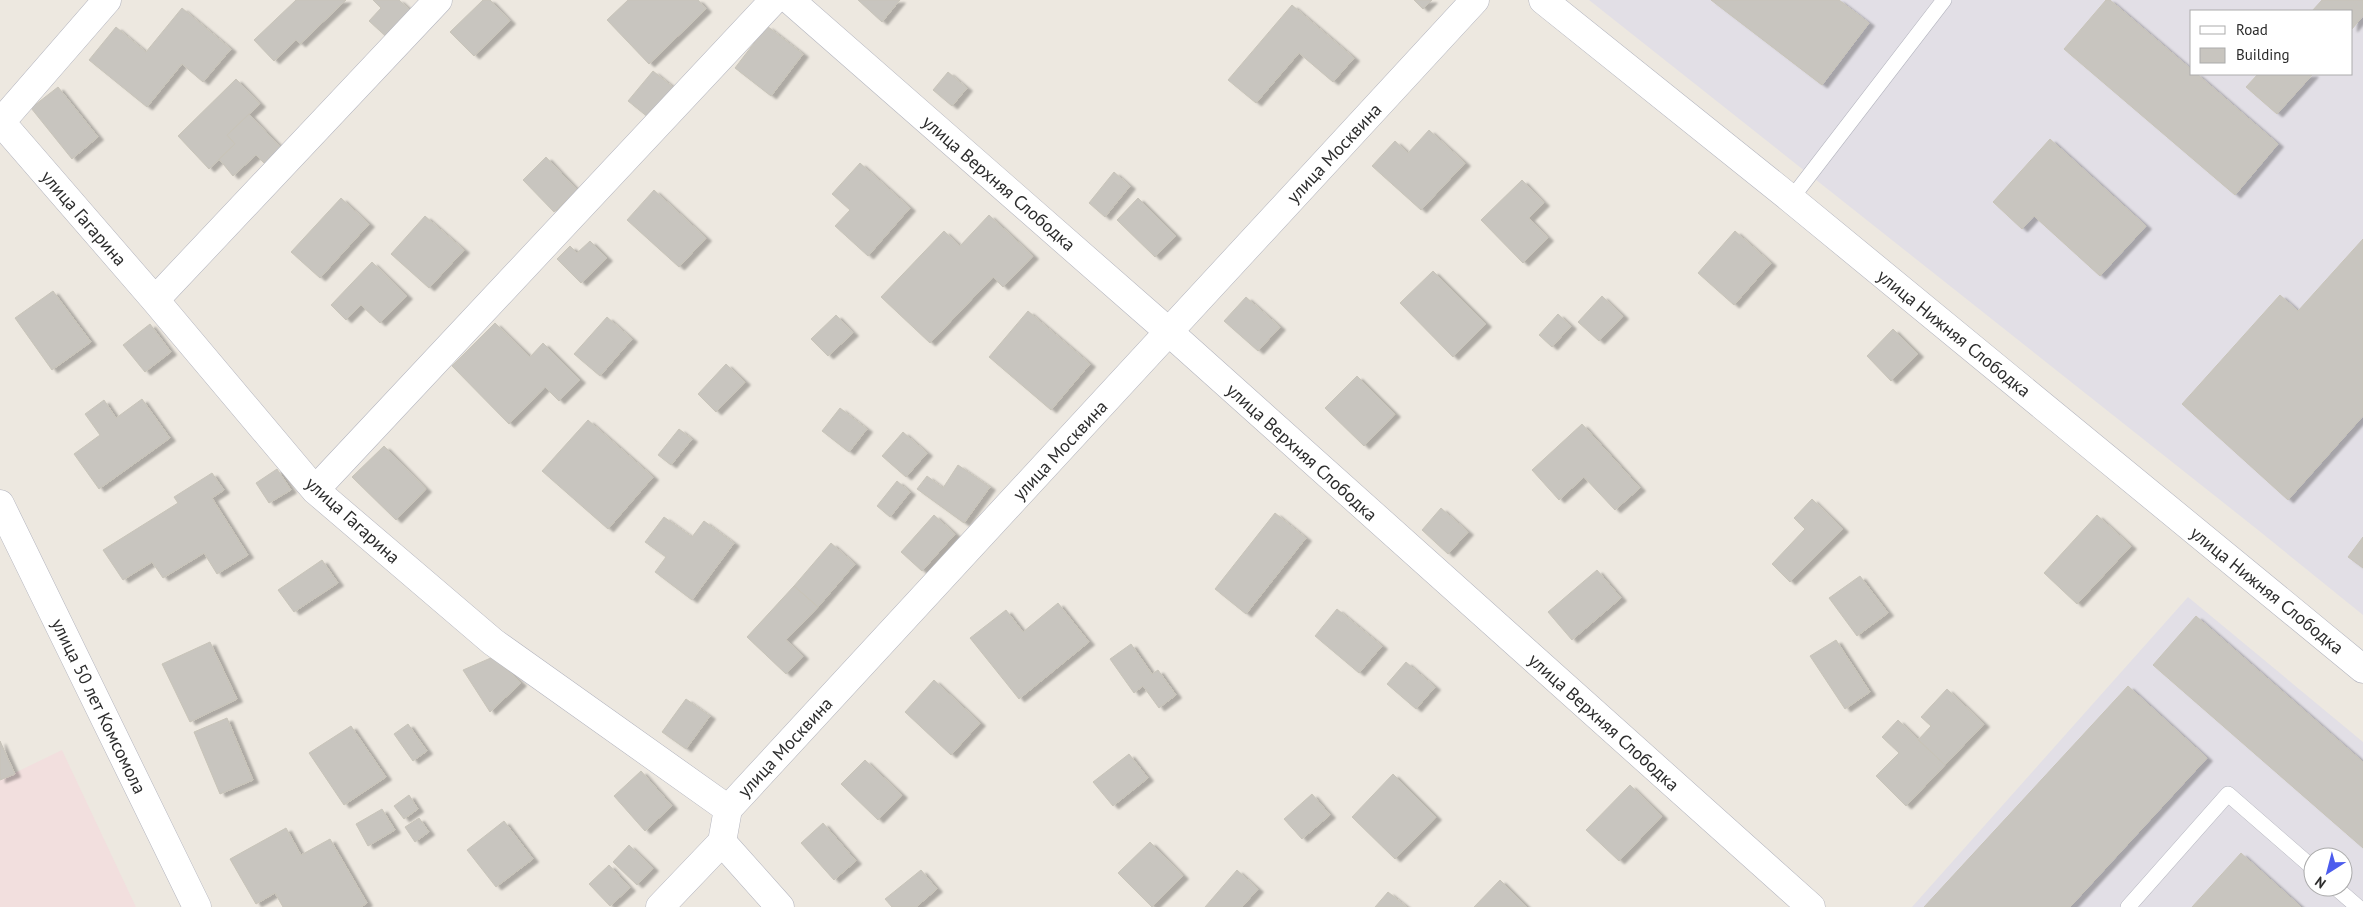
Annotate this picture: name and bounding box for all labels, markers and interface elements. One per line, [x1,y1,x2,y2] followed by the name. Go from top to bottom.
[2190,10,2353,75] legend
[2236,20,2268,39] text: Road
[2236,45,2290,64] text: Building
[1282,98,1386,208] street label: улица Москвина
[918,110,1080,256] street label: улица Верхняя Слободка
[36,165,132,271] street label: улица Гагарина
[1873,264,2035,402] street label: улица Нижняя Слободка
[1222,378,1382,526] street label: улица Верхняя Слободка
[1008,395,1112,505] street label: улица Москвина
[301,472,405,568] street label: улица Гагарина
[2186,521,2348,659] street label: улица Нижняя Слободка
[47,615,151,797] street label: улица 50 лет Комсомола
[1524,648,1684,796] street label: улица Верхняя Слободка
[733,692,837,802] street label: улица Москвина
[2303,847,2353,897] north arrow
[2311,873,2329,893] text: N

